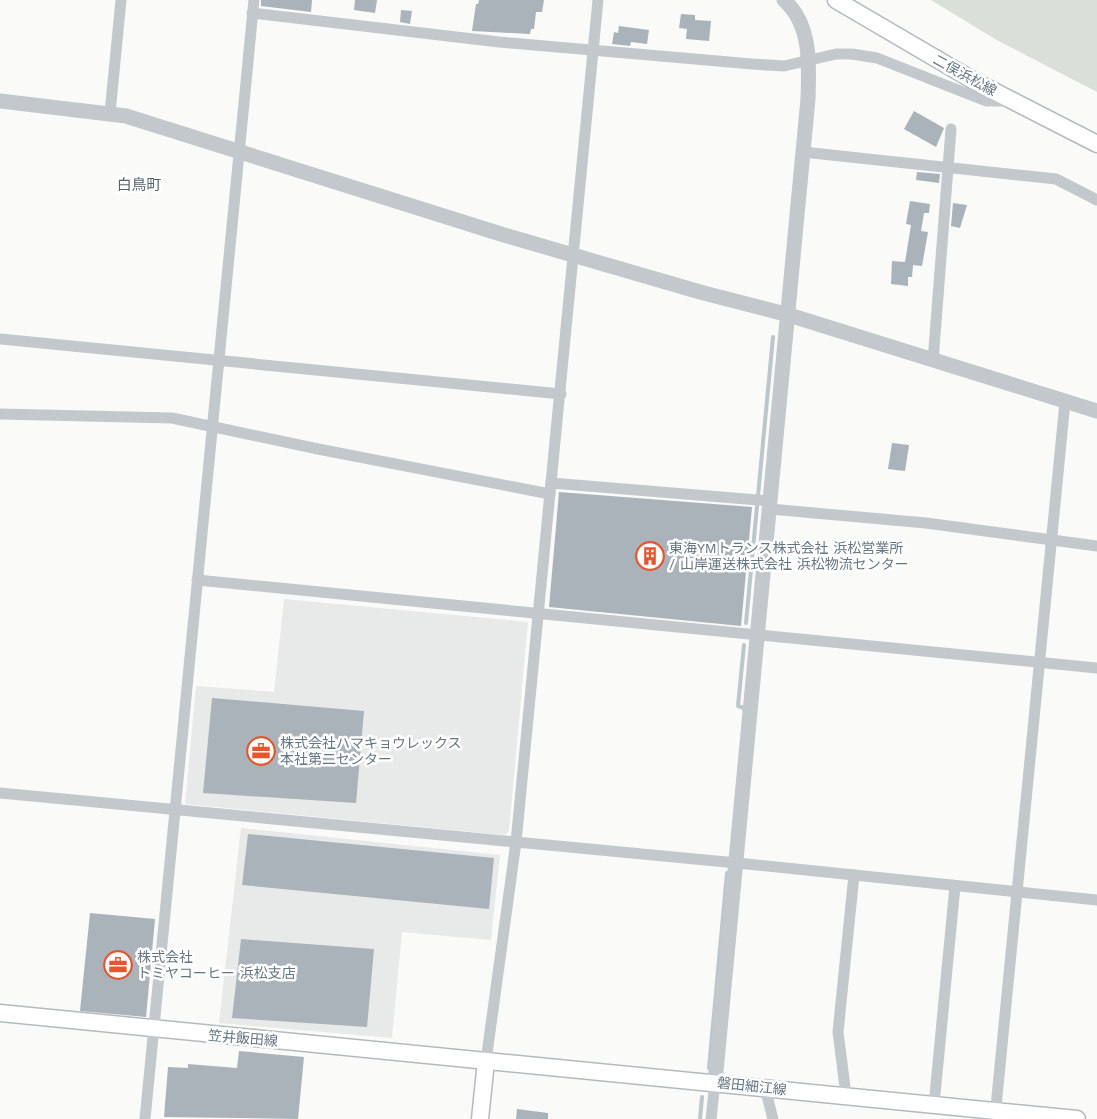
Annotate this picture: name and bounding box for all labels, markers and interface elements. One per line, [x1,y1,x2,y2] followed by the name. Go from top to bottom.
[931,51,999,99] street label: 二俣浜松線
[116,176,162,194] district label: 白鳥町
[669,540,909,572] place label: 東海YMトランス株式会社 浜松営業所 / 山岸運送株式会社 浜松物流センター
[635,541,665,571] building icon: 東海YMトランス株式会社 浜松営業所 / 山岸運送株式会社 浜松物流センター
[280,735,462,767] place label: 株式会社ハマキョウレックス 本社第二センター
[246,736,276,766] office icon: 株式会社ハマキョウレックス 本社第二センター
[137,949,296,981] place label: 株式会社 トミヤコーヒー 浜松支店
[103,950,133,980] office icon: 株式会社 トミヤコーヒー 浜松支店
[207,1027,279,1049] street label: 笠井飯田線
[716,1074,788,1098] street label: 磐田細江線

